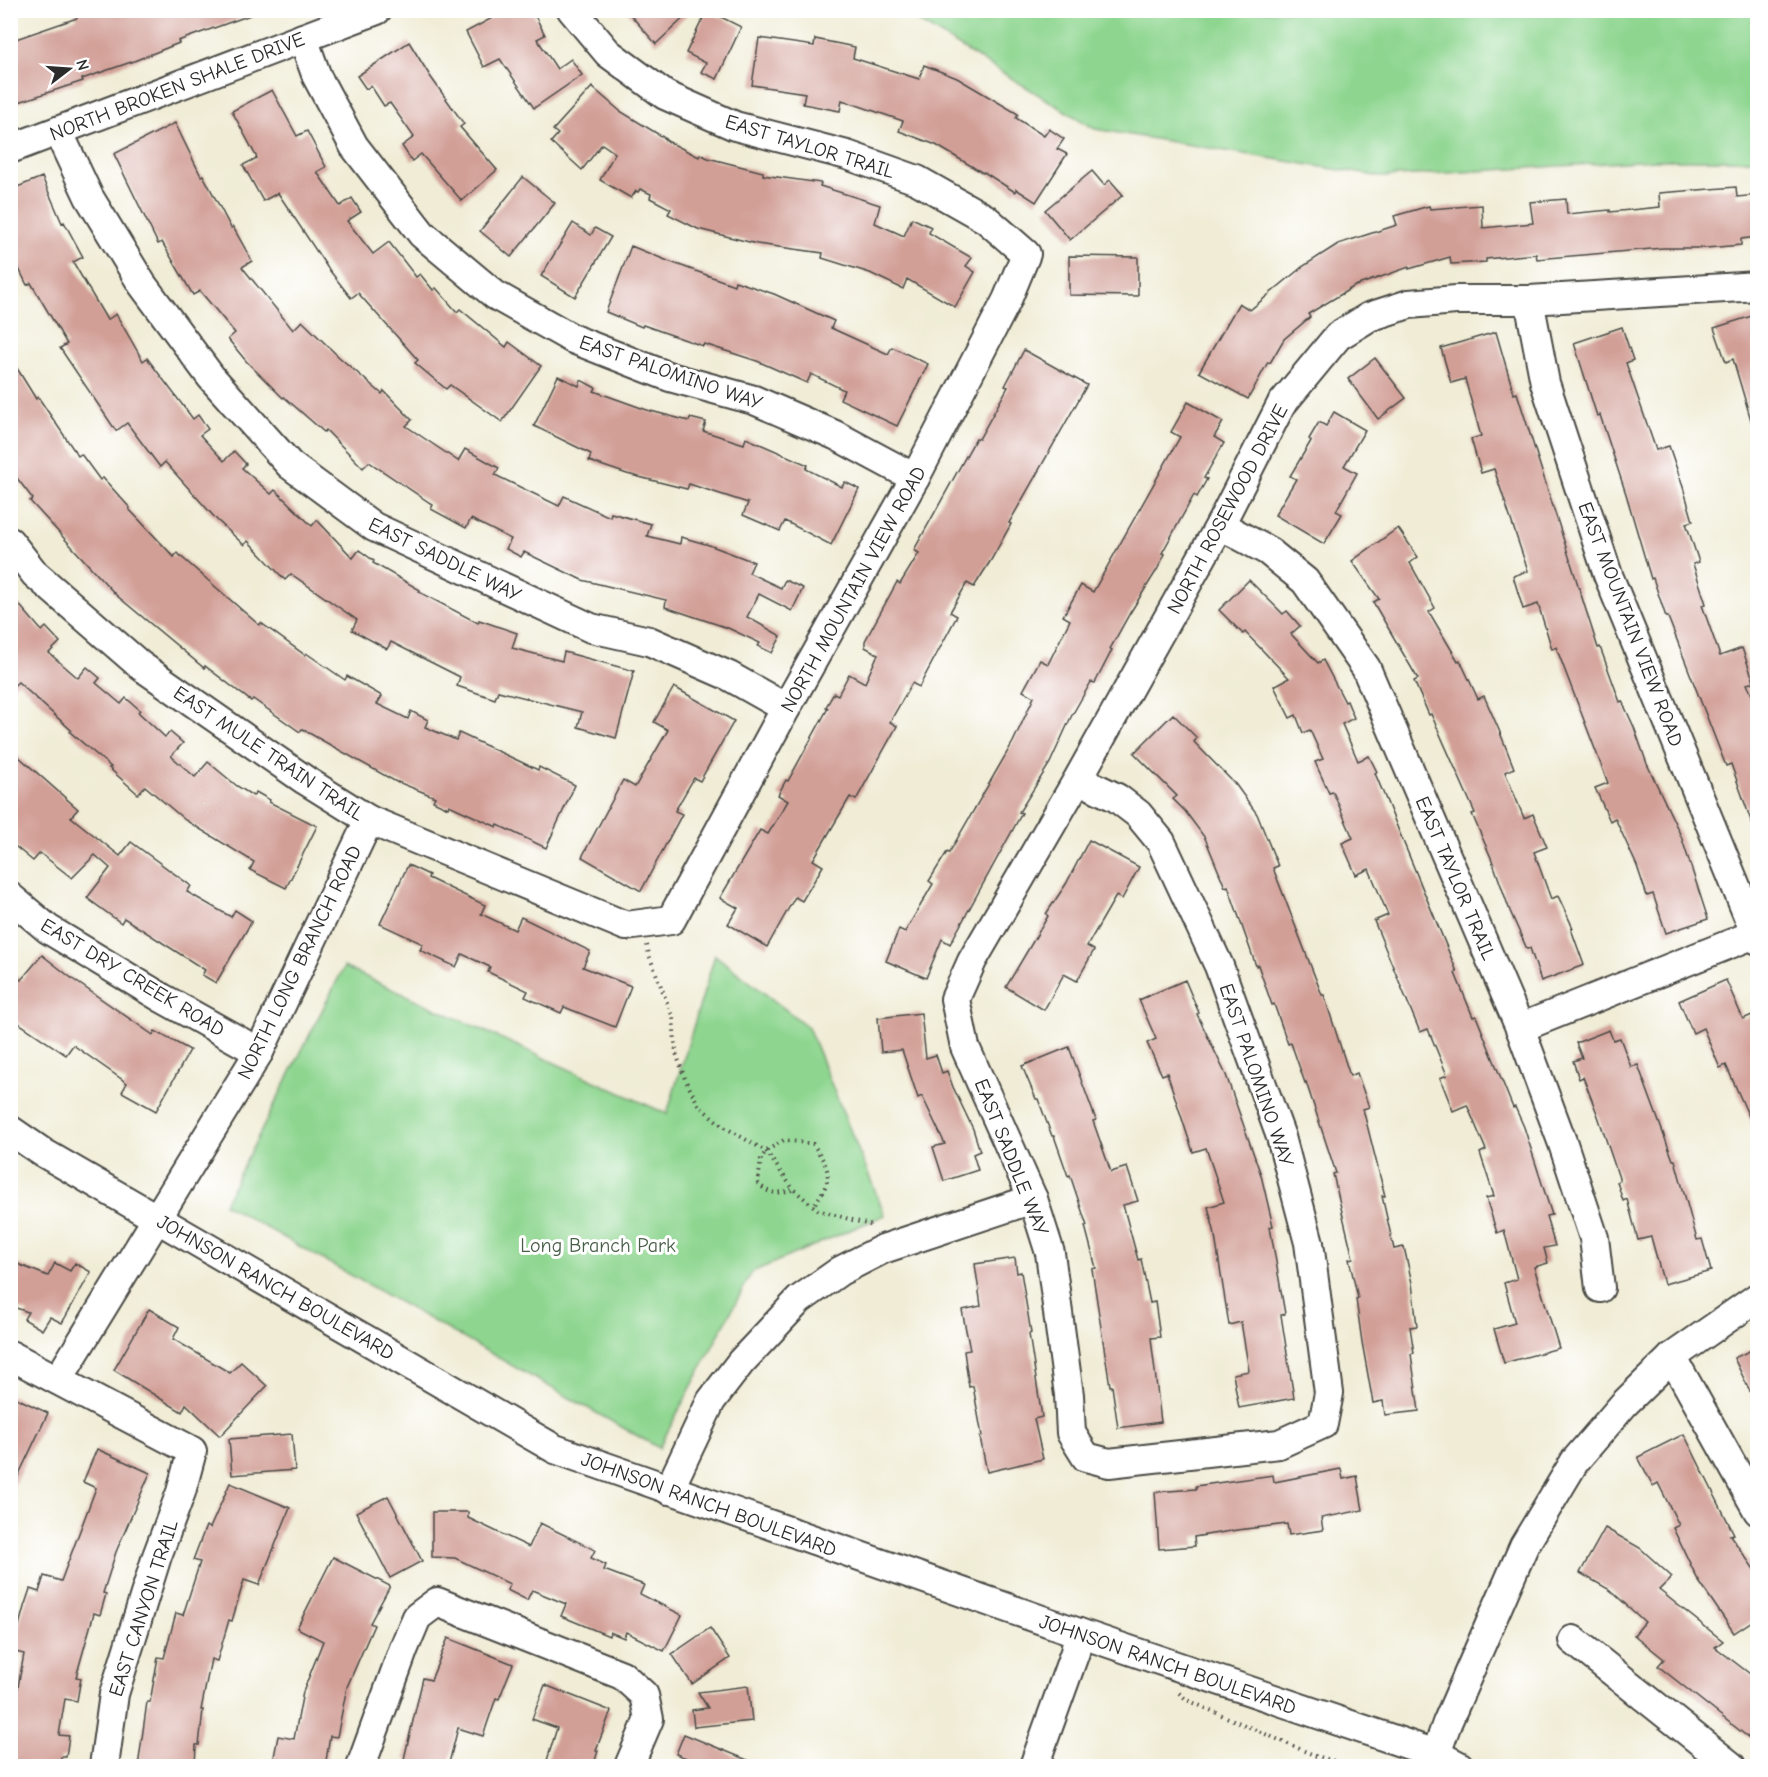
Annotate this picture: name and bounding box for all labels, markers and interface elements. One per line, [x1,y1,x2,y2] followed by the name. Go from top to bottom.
[46,26,308,146] street label: NORTH BROKEN SHALE DRIVE
[39,39,99,99] north arrow
[723,110,897,183] street label: EAST TAYLOR TRAIL
[576,330,765,415] street label: EAST PALOMINO WAY
[1162,401,1293,618] street label: NORTH ROSEWOOD DRIVE
[776,462,931,716] street label: NORTH MOUNTAIN VIEW ROAD
[1573,499,1688,750] street label: EAST MOUNTAIN VIEW ROAD
[365,513,525,606] street label: EAST SADDLE WAY
[169,681,368,826] street label: EAST MULE TRAIN TRAIL
[1411,793,1500,963] street label: EAST TAYLOR TRAIL
[233,842,366,1083] street label: NORTH LONG BRANCH ROAD
[37,913,229,1041] street label: EAST DRY CREEK ROAD
[1214,981,1299,1170] street label: EAST PALOMINO WAY
[970,1075,1054,1239] street label: EAST SADDLE WAY
[153,1210,399,1365] street label: JOHNSON RANCH BOULEVARD
[520,1234,676,1257] park label: Long Branch Park
[578,1447,840,1561] street label: JOHNSON RANCH BOULEVARD
[104,1517,183,1699] street label: EAST CANYON TRAIL
[1036,1610,1299,1719] street label: JOHNSON RANCH BOULEVARD

